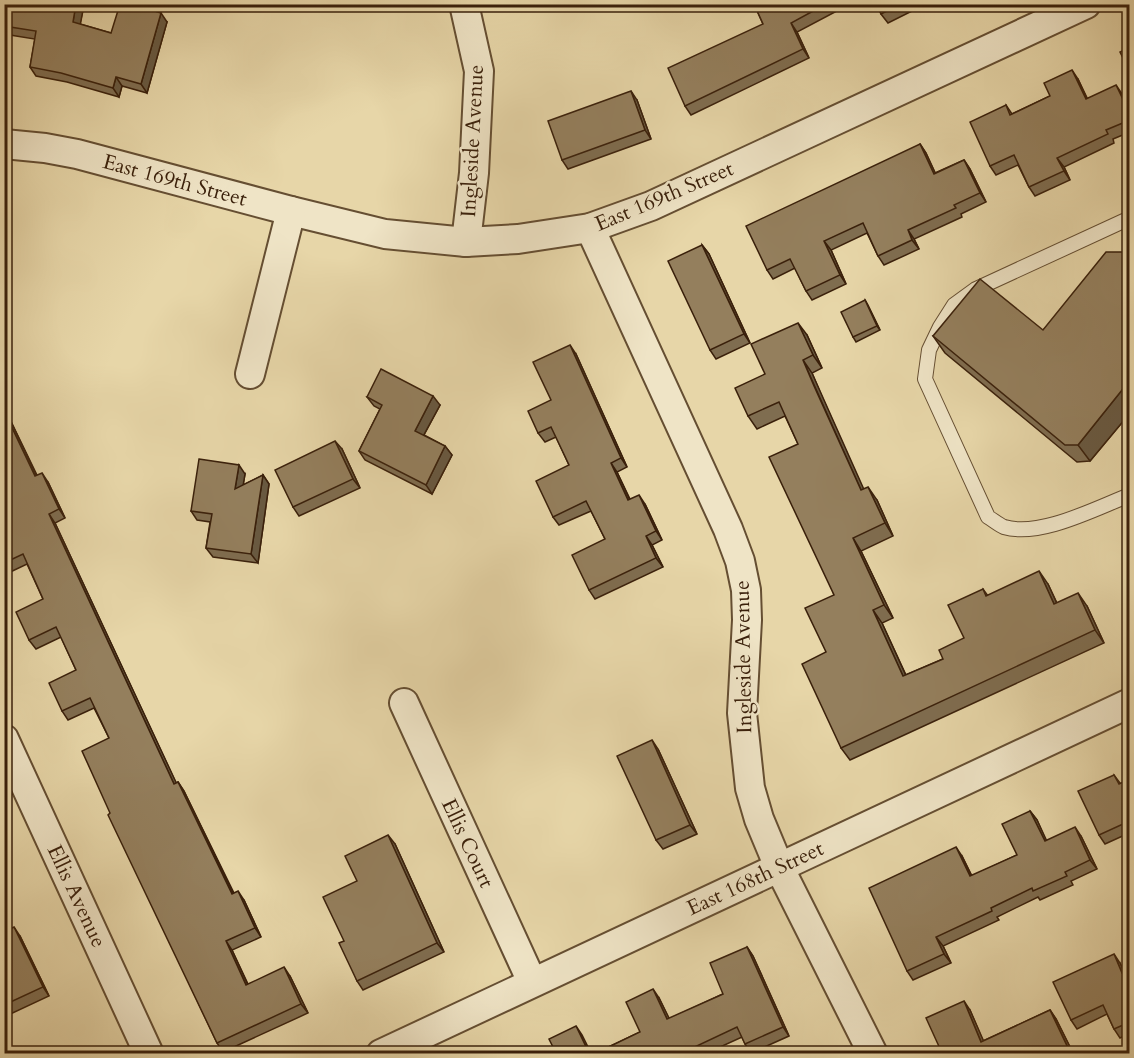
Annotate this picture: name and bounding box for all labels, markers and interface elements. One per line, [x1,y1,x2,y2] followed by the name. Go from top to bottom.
[454,64,491,218] street label: Ingleside Avenue
[100,147,250,214] street label: East 169th Street
[590,154,738,239] street label: East 169th Street
[728,580,759,734] street label: Ingleside Avenue
[434,794,501,893] street label: Ellis Court
[682,834,829,923] street label: East 168th Street
[40,840,113,952] street label: Ellis Avenue

